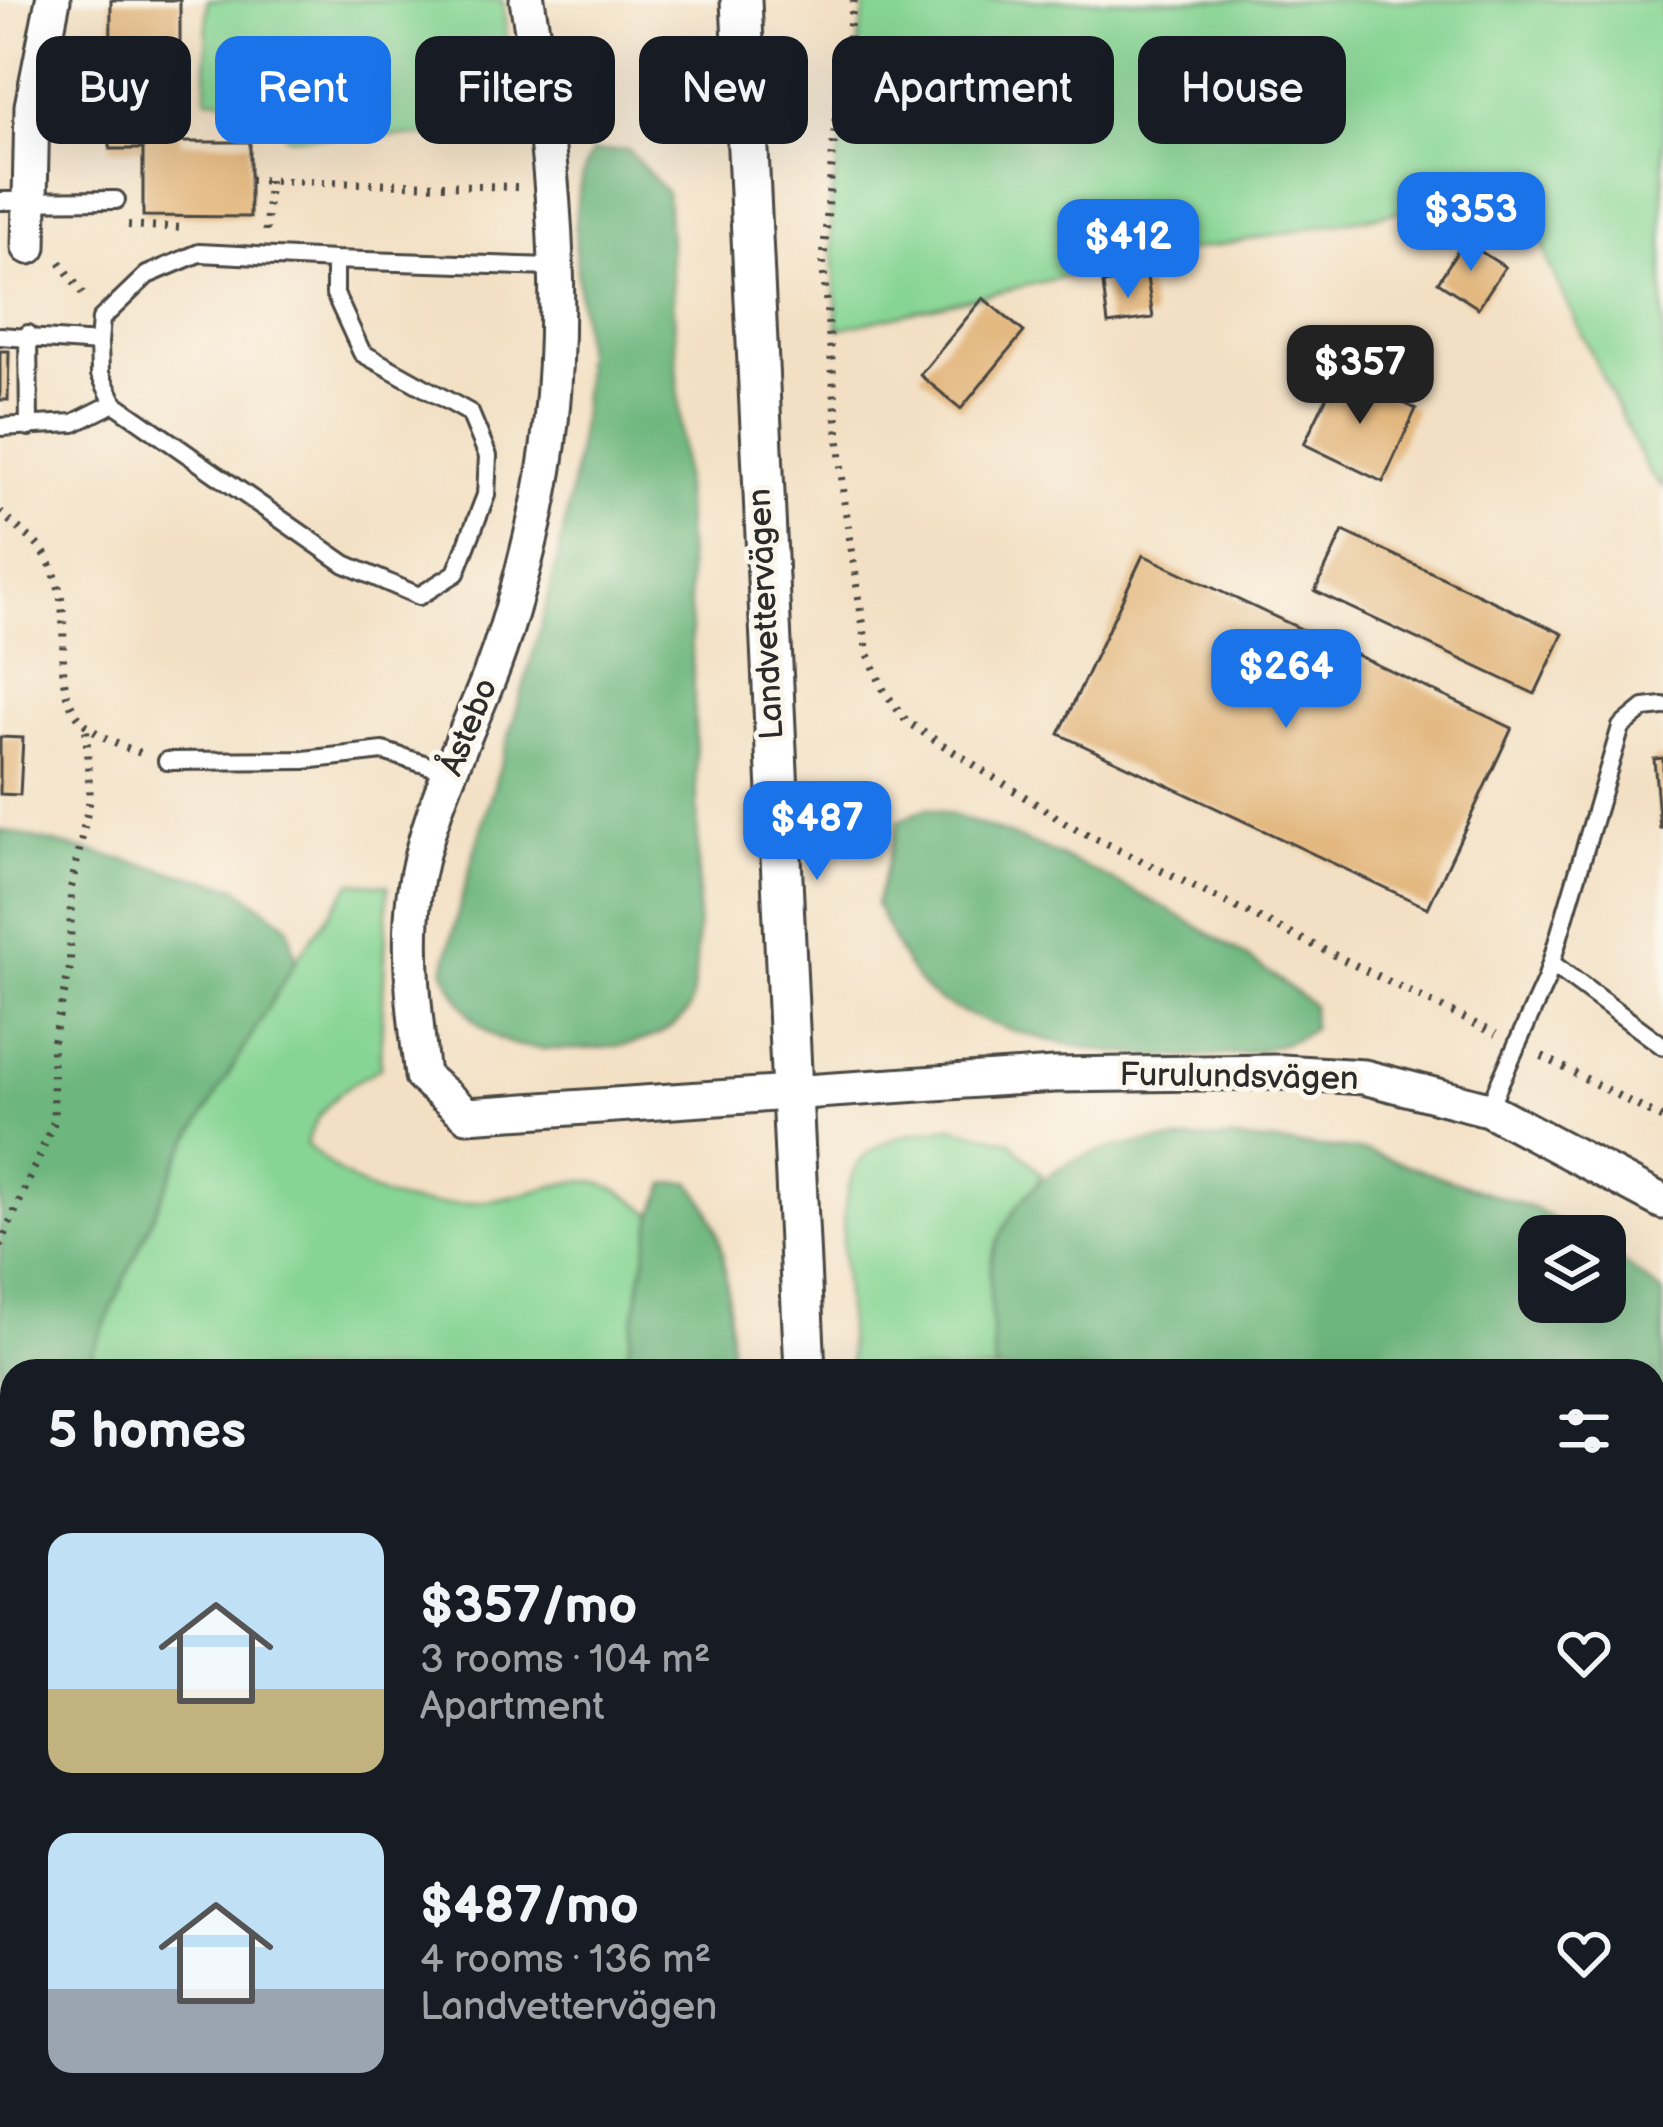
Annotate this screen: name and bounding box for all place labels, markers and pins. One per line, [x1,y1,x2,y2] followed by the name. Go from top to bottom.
[1400,172,1542,274] pin: $353
[1057,199,1199,301] pin: $412
[1289,325,1431,427] pin: $357
[1215,629,1357,731] pin: $264
[746,781,888,883] pin: $487

